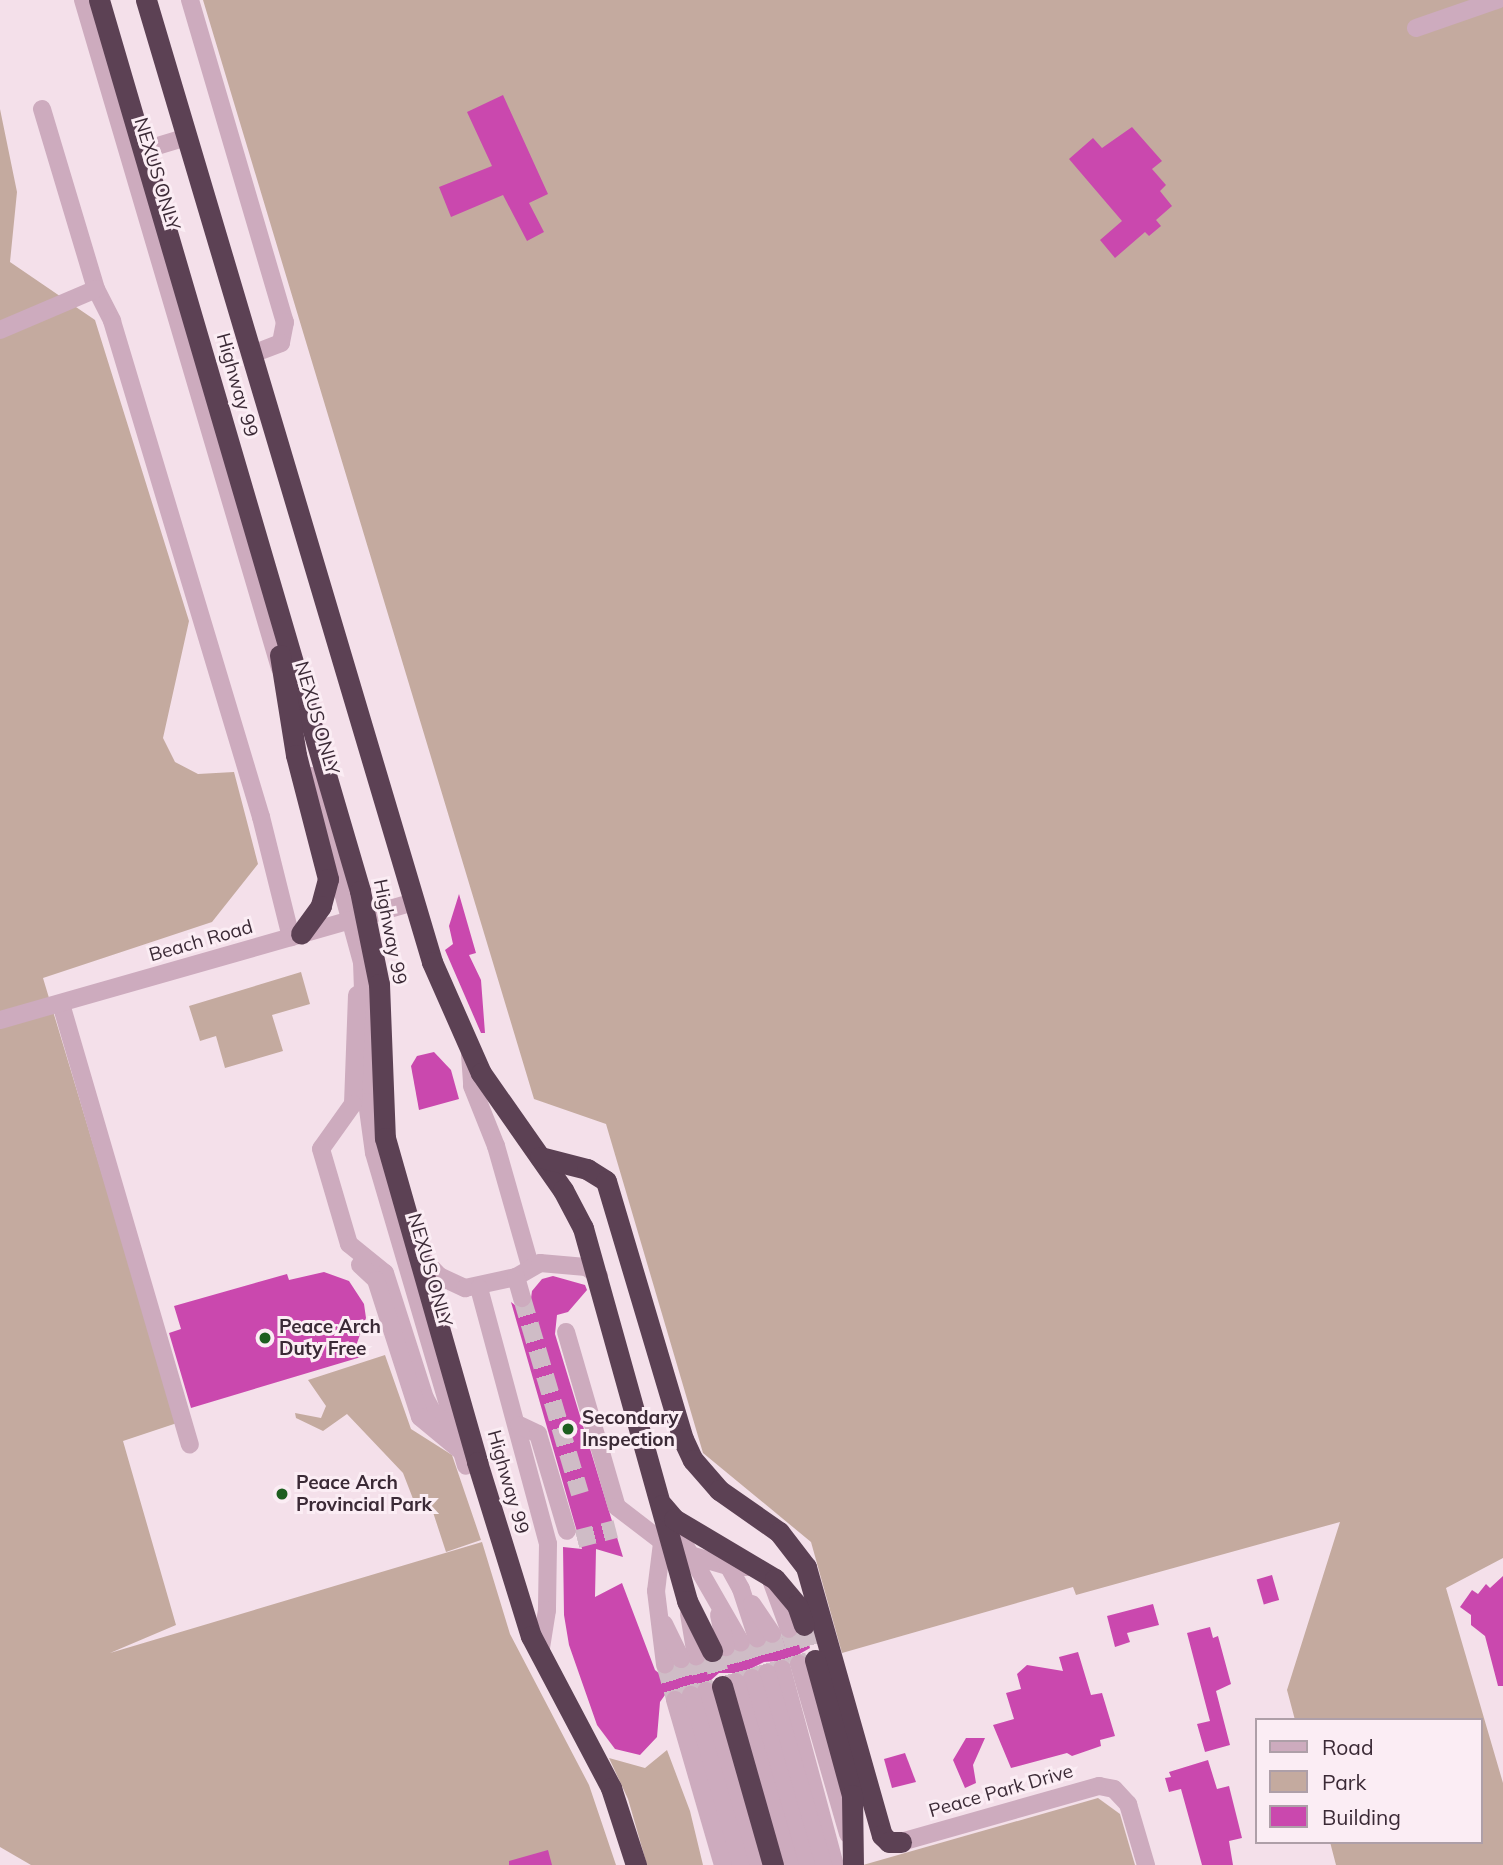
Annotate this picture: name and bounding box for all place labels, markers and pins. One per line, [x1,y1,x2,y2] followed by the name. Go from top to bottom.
[279,1316,381,1360] place label: Peace Arch Duty Free
[257,1330,273,1346] marker: Peace Arch Duty Free
[582,1407,679,1451] place label: Secondary Inspection
[560,1421,576,1437] marker: Secondary Inspection
[296,1472,432,1516] place label: Peace Arch Provincial Park
[274,1486,290,1502] marker: Peace Arch Provincial Park

